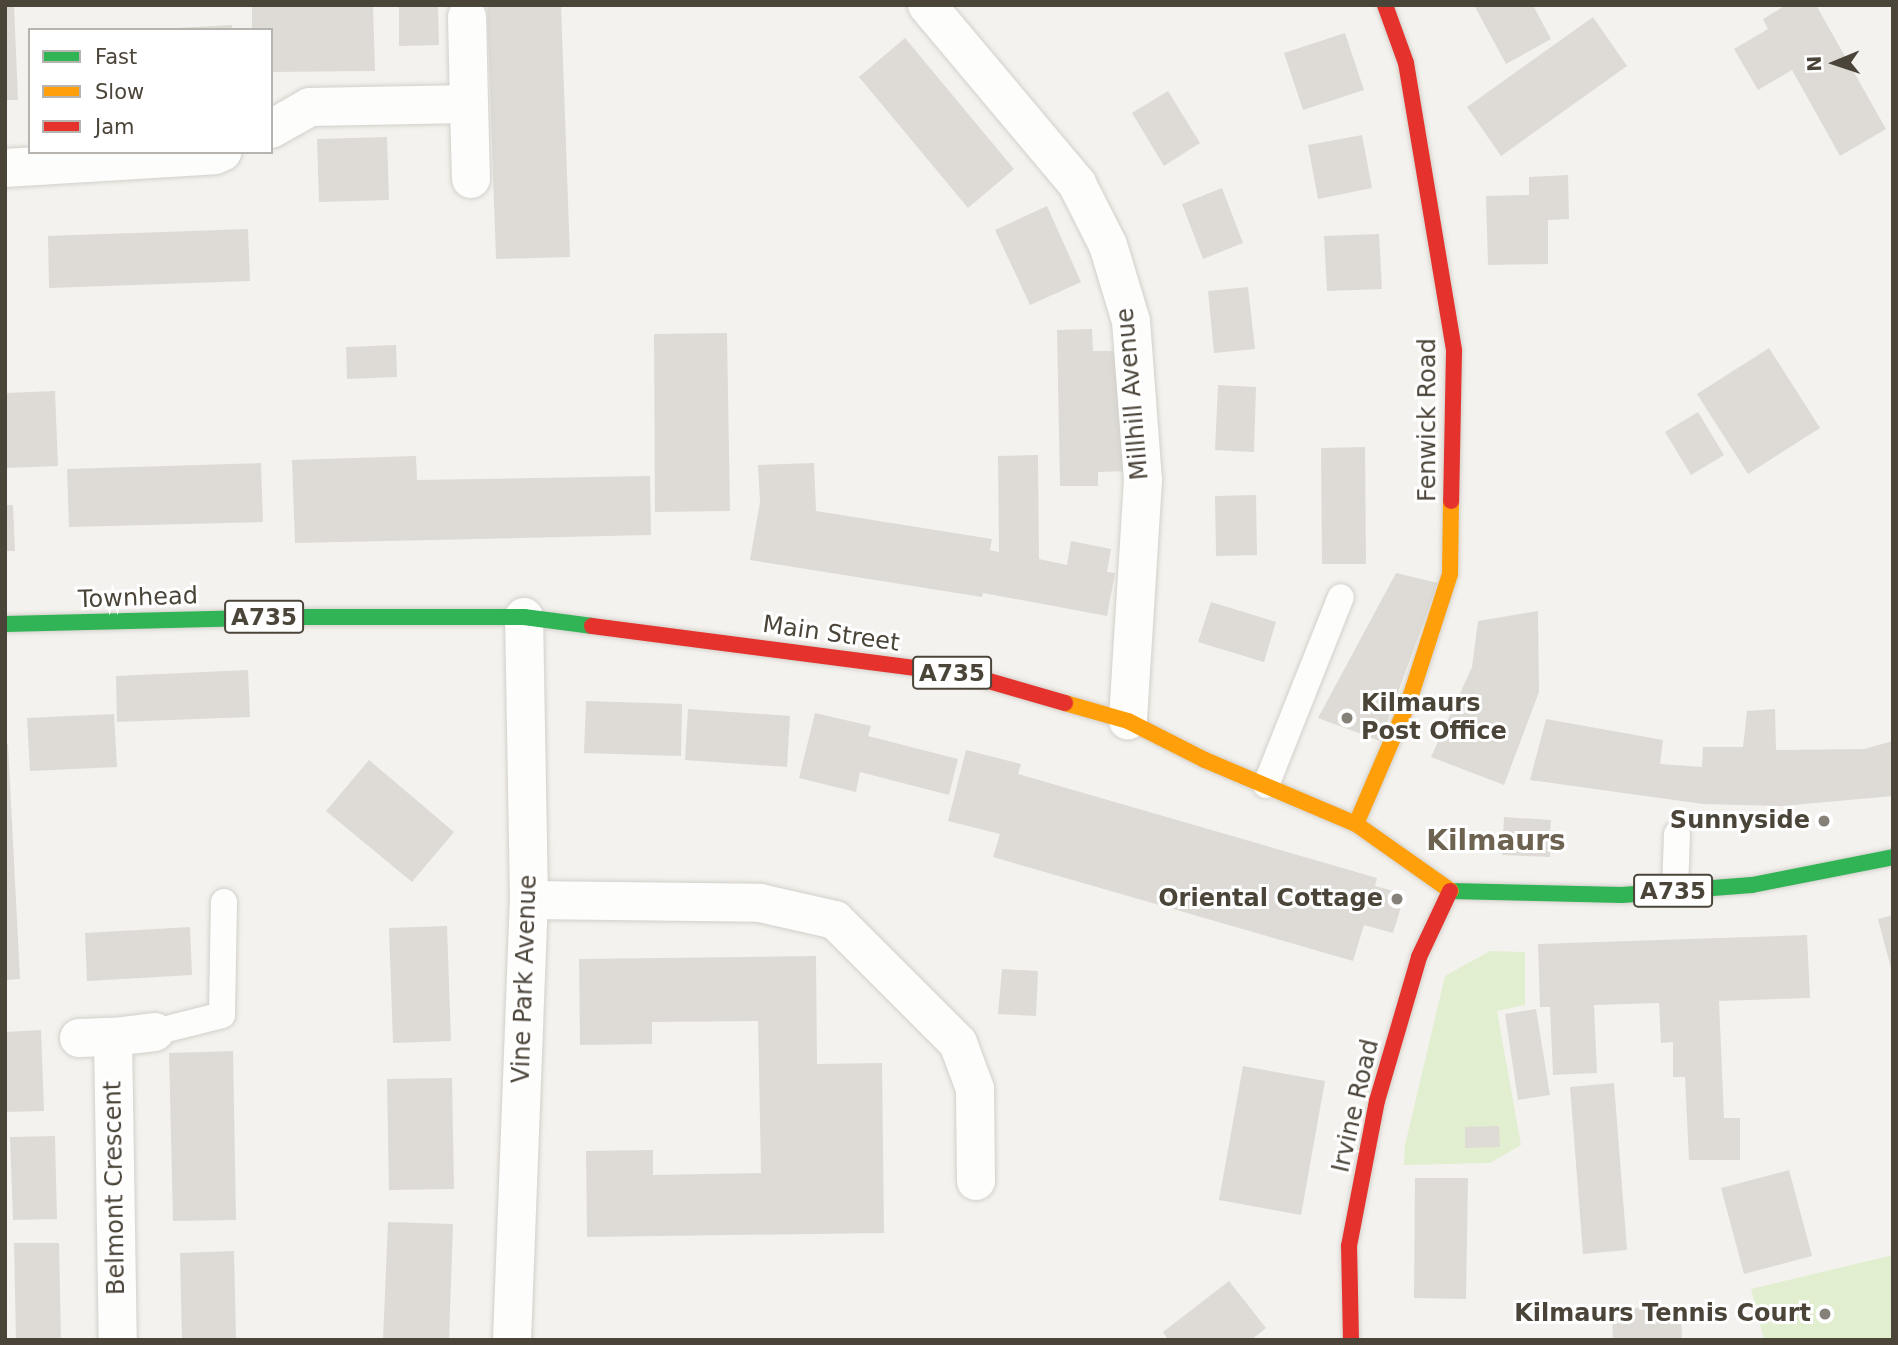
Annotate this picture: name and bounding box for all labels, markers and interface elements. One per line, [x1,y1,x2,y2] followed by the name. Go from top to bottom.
[28,28,273,154] legend
[1800,28,1870,98] north arrow
[95,45,137,69] text: Fast
[1803,55,1825,72] text: N
[95,80,144,104] text: Slow
[95,115,135,139] text: Jam
[1111,307,1155,481] street label: Millhill Avenue
[1414,338,1442,502] street label: Fenwick Road
[78,582,198,614] street label: Townhead
[224,597,304,636] road number: A735
[761,610,901,658] street label: Main Street
[912,653,992,692] road number: A735
[1361,690,1507,746] place label: Kilmaurs Post Office
[1339,710,1355,726] marker: Kilmaurs Post Office
[1670,807,1810,835] place label: Sunnyside
[1816,813,1832,829] marker: Sunnyside
[1426,824,1566,858] district label: Kilmaurs
[1633,872,1713,911] road number: A735
[507,874,543,1084] street label: Vine Park Avenue
[1158,885,1383,913] place label: Oriental Cottage
[1389,891,1405,907] marker: Oriental Cottage
[1327,1037,1385,1175] street label: Irvine Road
[99,1081,131,1295] street label: Belmont Crescent
[1514,1300,1811,1328] place label: Kilmaurs Tennis Court
[1817,1306,1833,1322] marker: Kilmaurs Tennis Court

